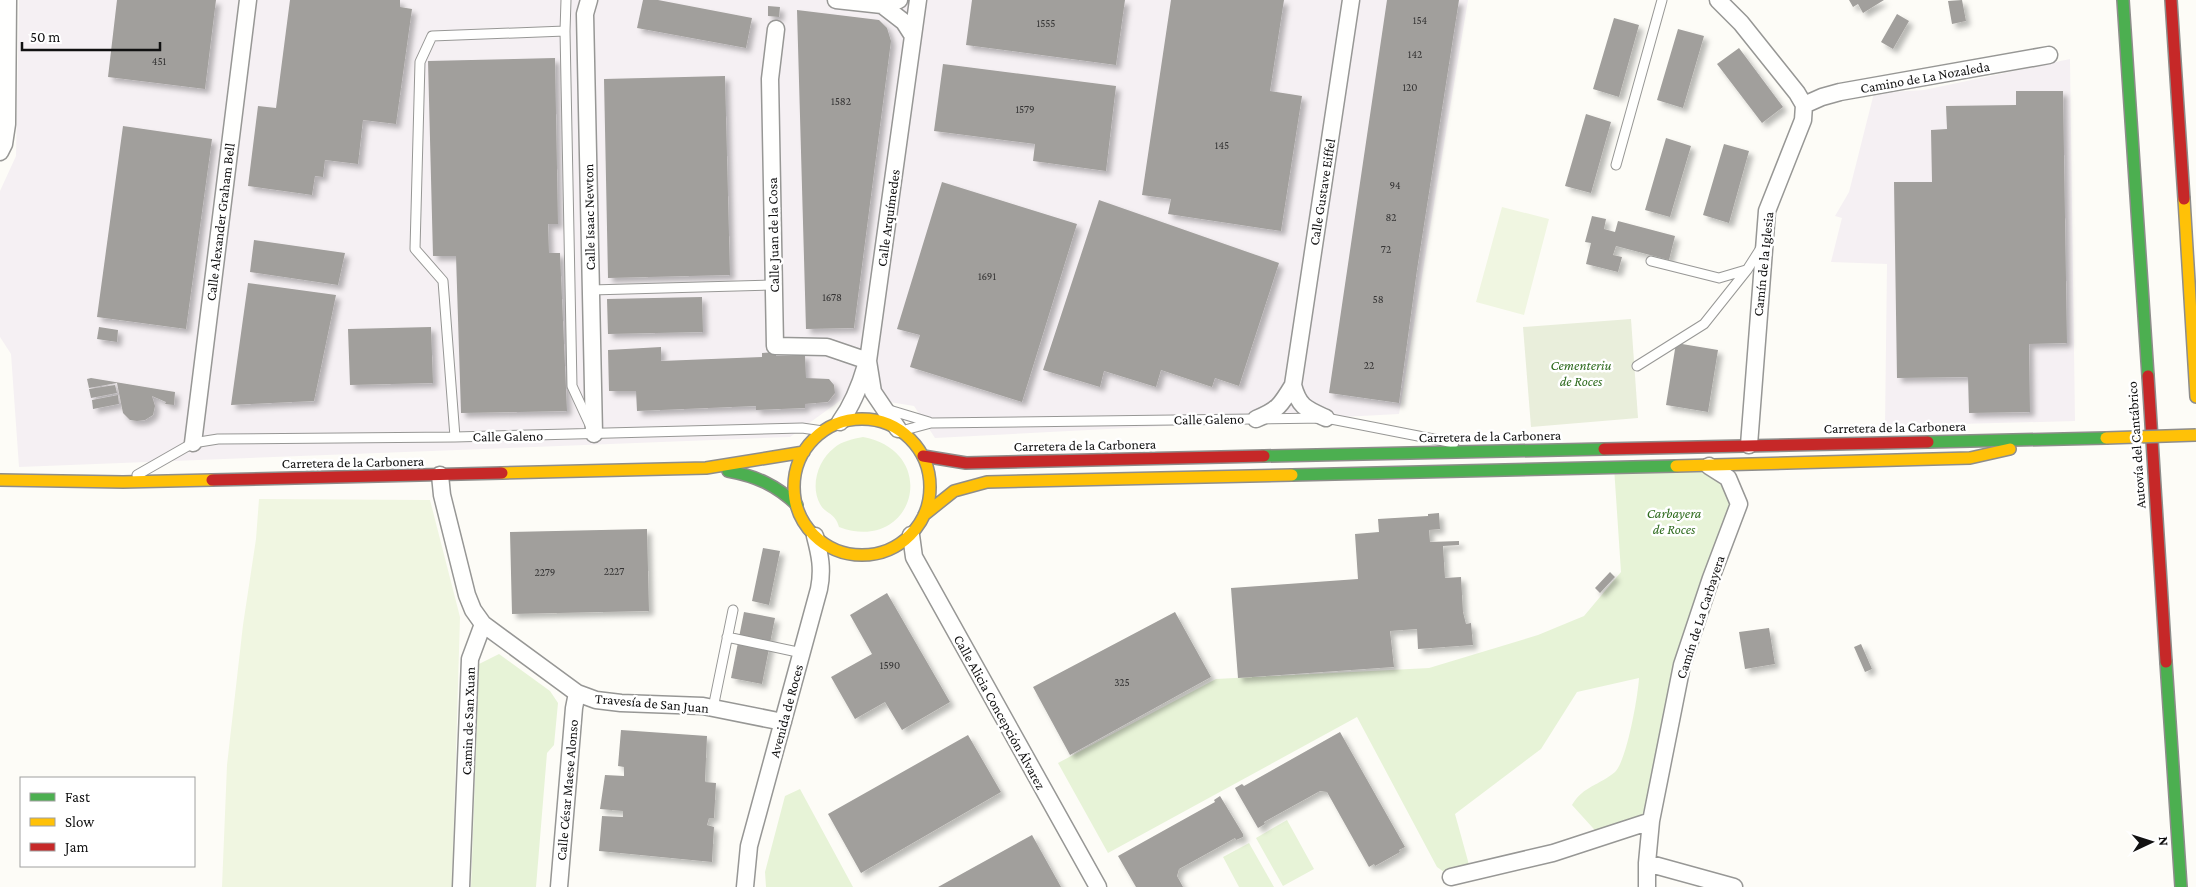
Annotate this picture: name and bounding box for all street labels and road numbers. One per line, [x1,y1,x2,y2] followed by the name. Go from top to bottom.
[1859,58,1991,96] street label: Camino de La Nozaleda
[1306,137,1338,247] street label: Calle Gustave Eiffel
[202,142,238,302] street label: Calle Alexander Graham Bell
[580,163,598,270] street label: Calle Isaac Newton
[873,168,903,268] street label: Calle Arquímedes
[764,177,782,293] street label: Calle Juan de la Cosa
[1750,210,1777,317] street label: Camín de la Iglesia
[2124,381,2148,509] street label: Autovía del Cantábrico
[1174,410,1244,428] street label: Calle Galeno
[1824,418,1967,436] street label: Carretera de la Carbonera
[473,427,543,445] street label: Calle Galeno
[1419,427,1562,445] street label: Carretera de la Carbonera
[1014,436,1157,454] street label: Carretera de la Carbonera
[282,453,425,471] street label: Carretera de la Carbonera
[1672,553,1728,681] street label: Camín de La Carbayera
[951,632,1049,792] street label: Calle Alicia Concepción Álvarez
[766,663,806,759] street label: Avenida de Roces
[458,666,478,775] street label: Camin de San Xuan
[594,690,710,716] street label: Travesía de San Juan
[553,719,581,861] street label: Calle César Maese Alonso

